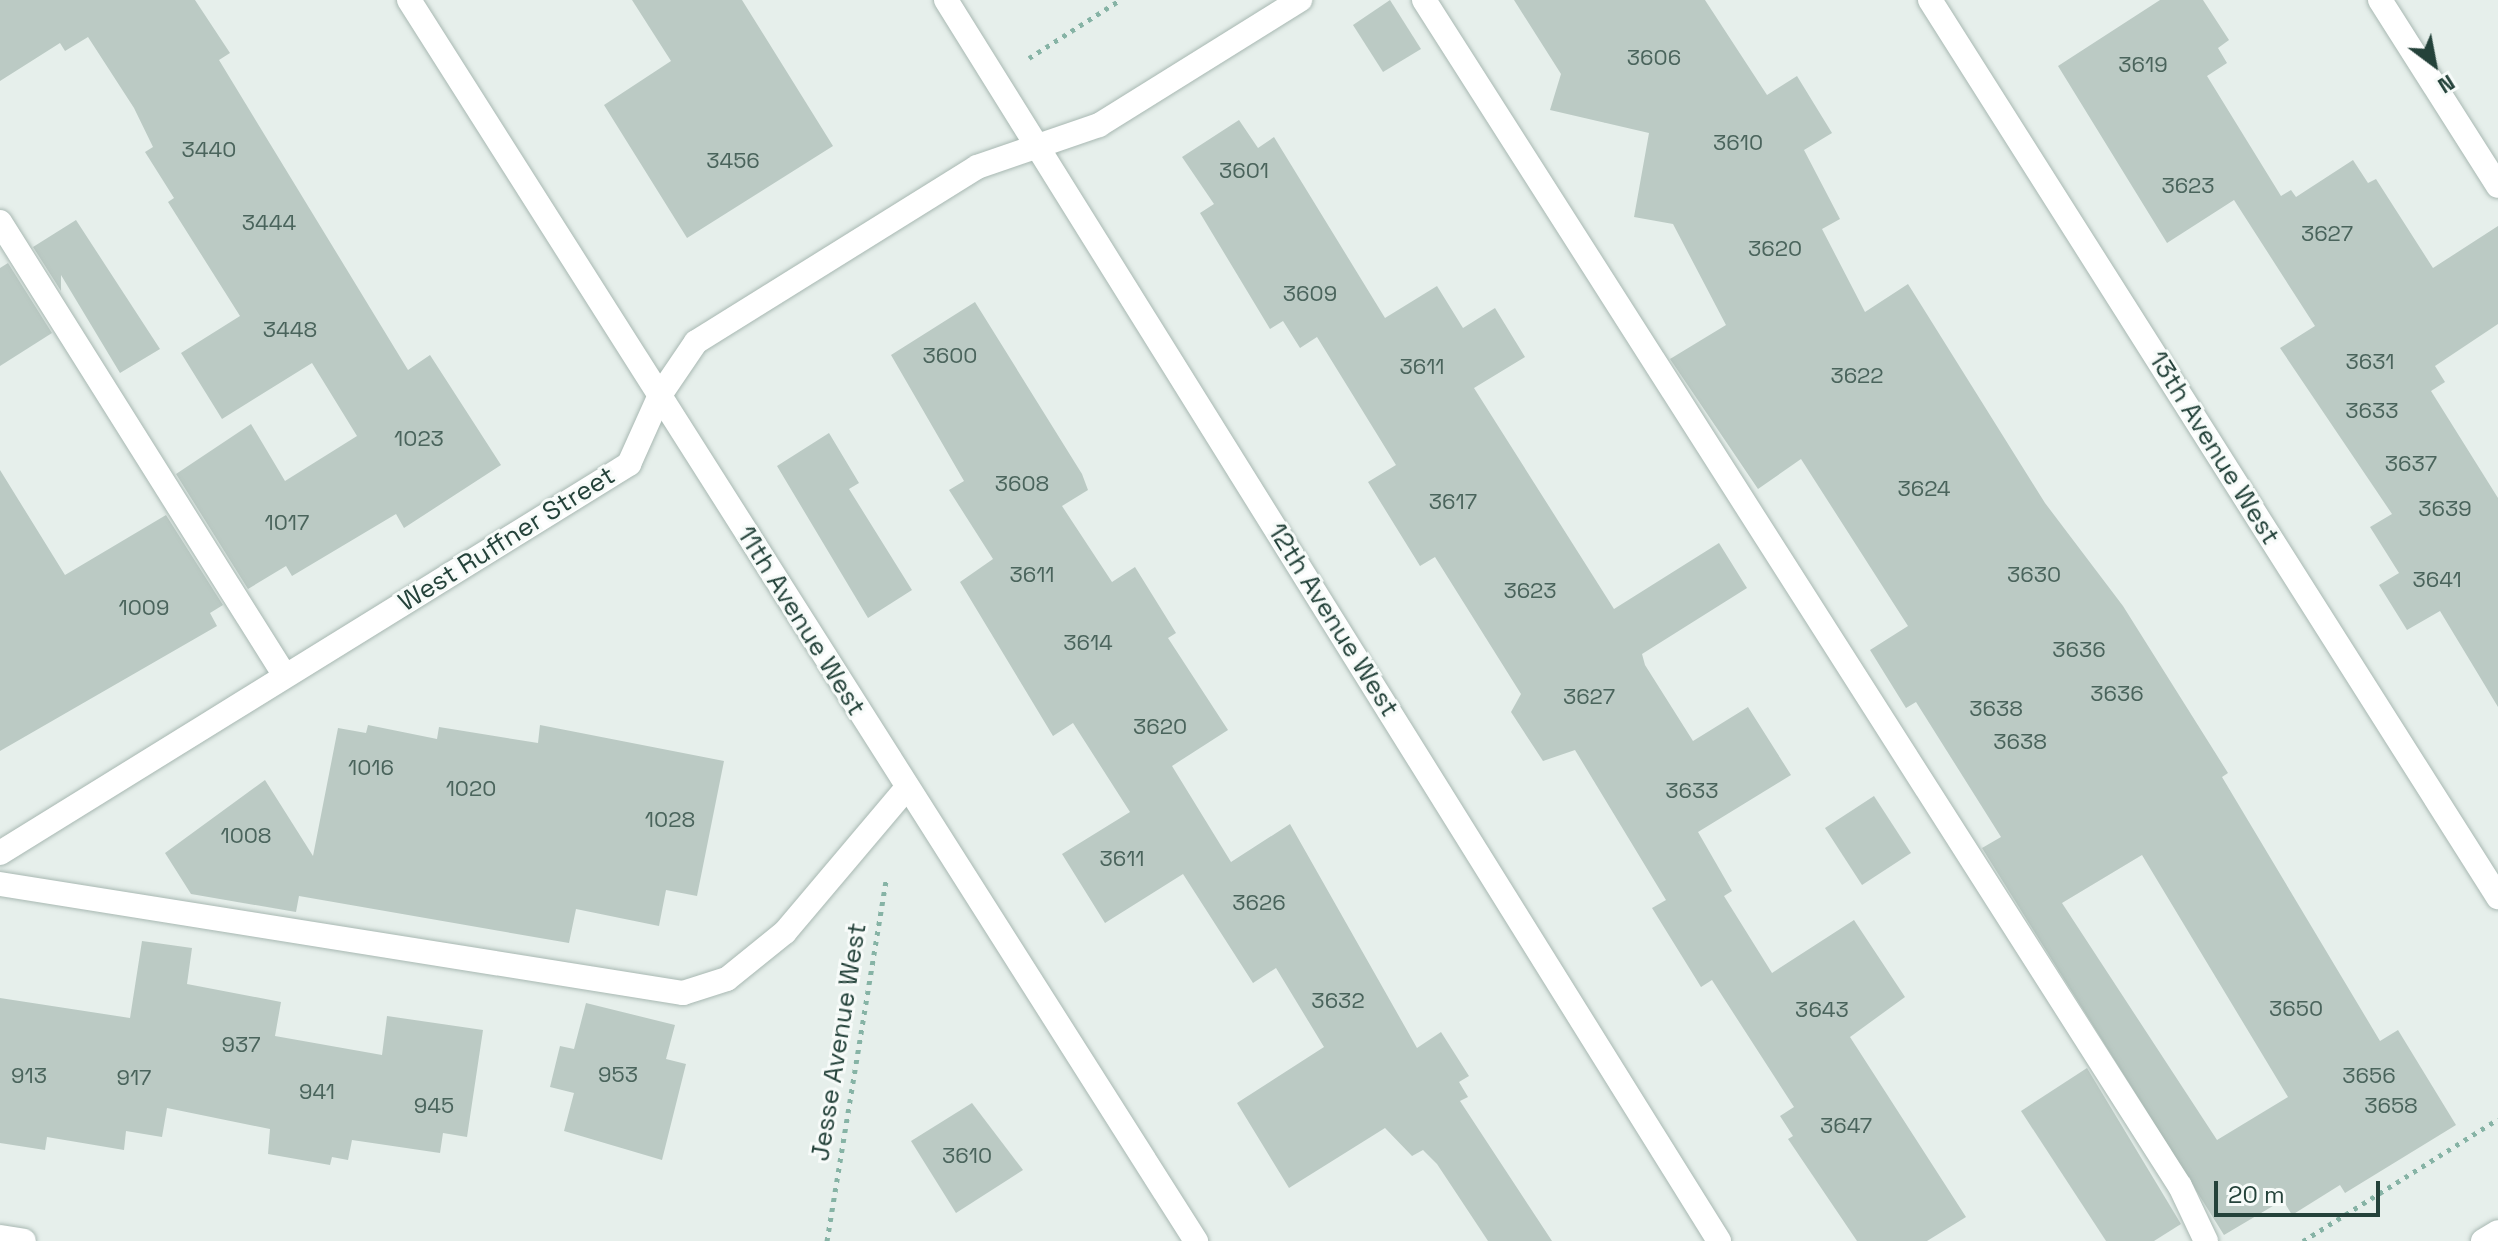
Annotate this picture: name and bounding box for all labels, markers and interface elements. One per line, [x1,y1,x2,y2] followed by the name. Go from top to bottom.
[2394,24,2474,104] north arrow
[1627,45,1681,71] house number: 3606
[2118,52,2168,78] house number: 3619
[2433,69,2460,100] text: N
[1713,130,1763,156] house number: 3610
[182,137,236,163] house number: 3440
[706,148,760,174] house number: 3456
[1219,158,1269,184] house number: 3601
[2161,173,2215,199] house number: 3623
[242,210,296,236] house number: 3444
[2301,221,2353,247] house number: 3627
[1748,236,1802,262] house number: 3620
[1283,281,1337,307] house number: 3609
[263,317,317,343] house number: 3448
[923,343,977,369] house number: 3600
[2142,345,2286,551] street label: 13th Avenue West
[2346,349,2394,375] house number: 3631
[1399,354,1445,380] house number: 3611
[1830,363,1884,389] house number: 3622
[2345,398,2399,424] house number: 3633
[394,426,444,452] house number: 1023
[2385,451,2437,477] house number: 3637
[393,460,621,618] street label: West Ruffner Street
[995,471,1049,497] house number: 3608
[1897,476,1951,502] house number: 3624
[1429,489,1477,515] house number: 3617
[2418,496,2472,522] house number: 3639
[265,510,309,536] house number: 1017
[1261,517,1405,723] street label: 12th Avenue West
[730,520,872,722] street label: 11th Avenue West
[1009,562,1055,588] house number: 3611
[2007,562,2061,588] house number: 3630
[2412,567,2462,593] house number: 3641
[1503,578,1557,604] house number: 3623
[119,595,169,621] house number: 1009
[1063,630,1113,656] house number: 3614
[2052,637,2106,663] house number: 3636
[2090,681,2144,707] house number: 3636
[1563,684,1615,710] house number: 3627
[1969,696,2023,722] house number: 3638
[1133,714,1187,740] house number: 3620
[1993,729,2047,755] house number: 3638
[348,755,394,781] house number: 1016
[446,776,496,802] house number: 1020
[1665,778,1719,804] house number: 3633
[645,807,695,833] house number: 1028
[220,823,272,849] house number: 1008
[1099,846,1145,872] house number: 3611
[1232,890,1286,916] house number: 3626
[805,920,873,1164] street label: Jesse Avenue West
[1311,988,1365,1014] house number: 3632
[2269,996,2323,1022] house number: 3650
[1795,997,1849,1023] house number: 3643
[221,1032,261,1058] house number: 937
[598,1062,638,1088] house number: 953
[11,1063,47,1089] house number: 913
[2342,1063,2396,1089] house number: 3656
[116,1065,152,1091] house number: 917
[299,1079,335,1105] house number: 941
[414,1093,454,1119] house number: 945
[2364,1093,2418,1119] house number: 3658
[1820,1113,1872,1139] house number: 3647
[942,1143,992,1169] house number: 3610
[2218,1165,2384,1215] scale bar
[2228,1179,2285,1210] text: 20 m

